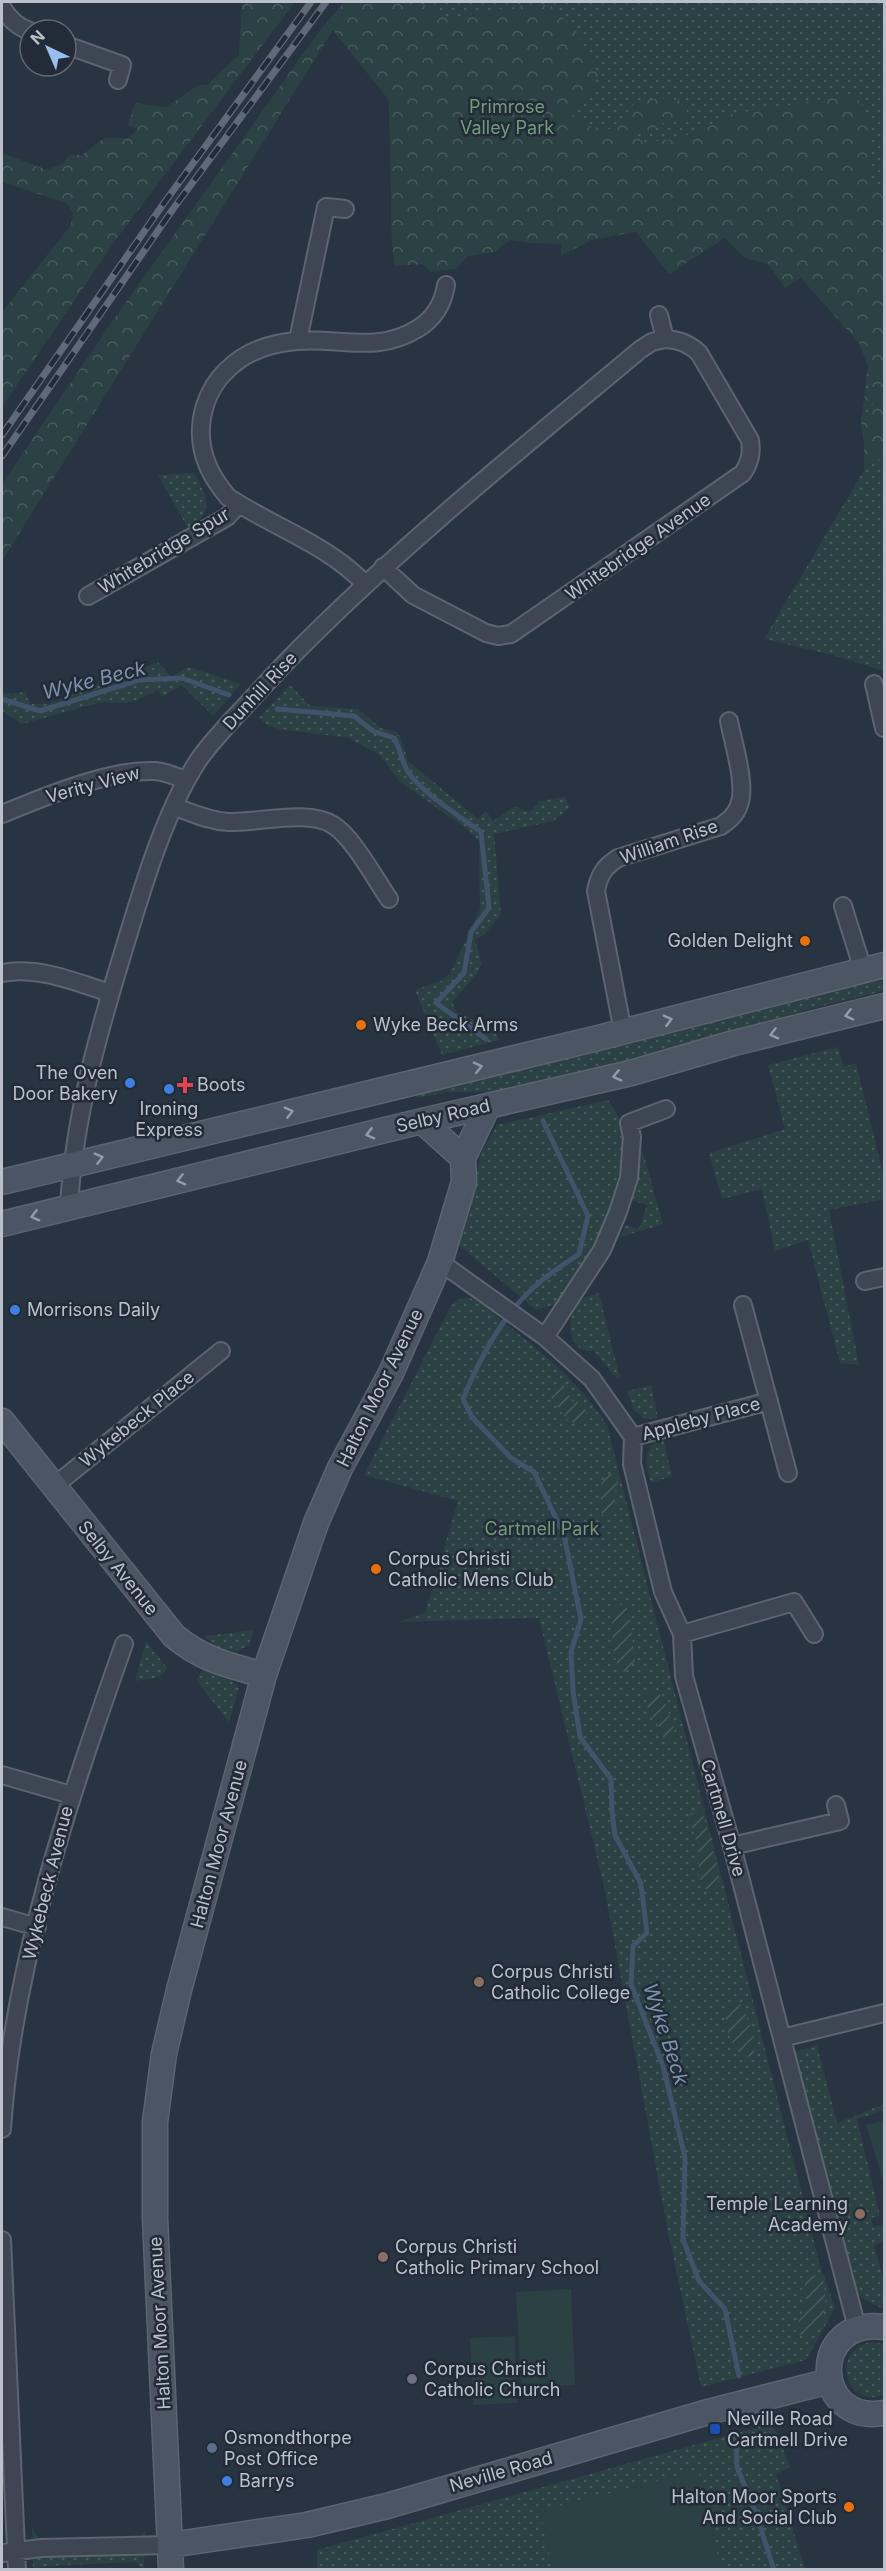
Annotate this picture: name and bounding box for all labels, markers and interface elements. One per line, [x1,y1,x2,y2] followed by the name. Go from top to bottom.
[18,18,78,78] north arrow
[26,26,49,49] text: N
[460,96,554,138] park label: Primrose Valley Park
[561,489,714,605] street label: Whitebridge Avenue
[94,503,233,598] street label: Whitebridge Spur
[218,647,301,734] street label: Dunhill Rise
[40,655,149,704] water label: Wyke Beck
[44,762,142,807] street label: Verity View
[617,815,721,868] street label: William Rise
[667,930,793,951] place label: Golden Delight
[798,934,812,948] marker: Golden Delight
[844,1007,854,1020] one-way arrow
[373,1014,518,1035] place label: Wyke Beck Arms
[663,1015,673,1028] one-way arrow
[354,1018,368,1032] marker: Wyke Beck Arms
[769,1026,779,1039] one-way arrow
[473,1061,483,1074] one-way arrow
[13,1062,118,1104] place label: The Oven Door Bakery
[613,1069,623,1082] one-way arrow
[197,1074,246,1095] place label: Boots
[123,1076,137,1090] marker: The Oven Door Bakery
[178,1078,192,1092] marker: Boots
[162,1082,176,1096] marker: Ironing Express
[394,1095,492,1137] street label: Selby Road
[135,1098,203,1140] place label: Ironing Express
[283,1107,293,1120] one-way arrow
[365,1126,375,1139] one-way arrow
[94,1153,104,1166] one-way arrow
[176,1172,186,1185] one-way arrow
[30,1208,40,1221] one-way arrow
[27,1299,160,1320] place label: Morrisons Daily
[8,1303,22,1317] marker: Morrisons Daily
[332,1305,427,1470] street label: Halton Moor Avenue
[75,1366,198,1471] street label: Wykebeck Place
[639,1393,762,1444] street label: Appleby Place
[74,1516,163,1619] street label: Selby Avenue
[485,1518,600,1539] park label: Cartmell Park
[388,1548,554,1590] place label: Corpus Christi Catholic Mens Club
[369,1562,383,1576] marker: Corpus Christi Catholic Mens Club
[186,1757,251,1930] street label: Halton Moor Avenue
[697,1757,750,1879] street label: Cartmell Drive
[18,1804,77,1962] street label: Wykebeck Avenue
[491,1961,630,2003] place label: Corpus Christi Catholic College
[472,1975,486,1989] marker: Corpus Christi Catholic College
[638,1980,694,2089] water label: Wyke Beck
[706,2193,848,2235] place label: Temple Learning Academy
[853,2207,867,2221] marker: Temple Learning Academy
[144,2236,175,2410] street label: Halton Moor Avenue
[395,2236,599,2278] place label: Corpus Christi Catholic Primary School
[376,2250,390,2264] marker: Corpus Christi Catholic Primary School
[424,2358,561,2400] place label: Corpus Christi Catholic Church
[405,2372,419,2386] marker: Corpus Christi Catholic Church
[727,2408,848,2450] place label: Neville Road Cartmell Drive
[708,2422,722,2436] marker: Neville Road Cartmell Drive
[224,2427,352,2469] place label: Osmondthorpe Post Office
[205,2441,219,2455] marker: Osmondthorpe Post Office
[447,2447,555,2496] street label: Neville Road
[239,2470,295,2491] place label: Barrys
[220,2474,234,2488] marker: Barrys
[671,2486,837,2528] place label: Halton Moor Sports And Social Club
[842,2500,856,2514] marker: Halton Moor Sports And Social Club

